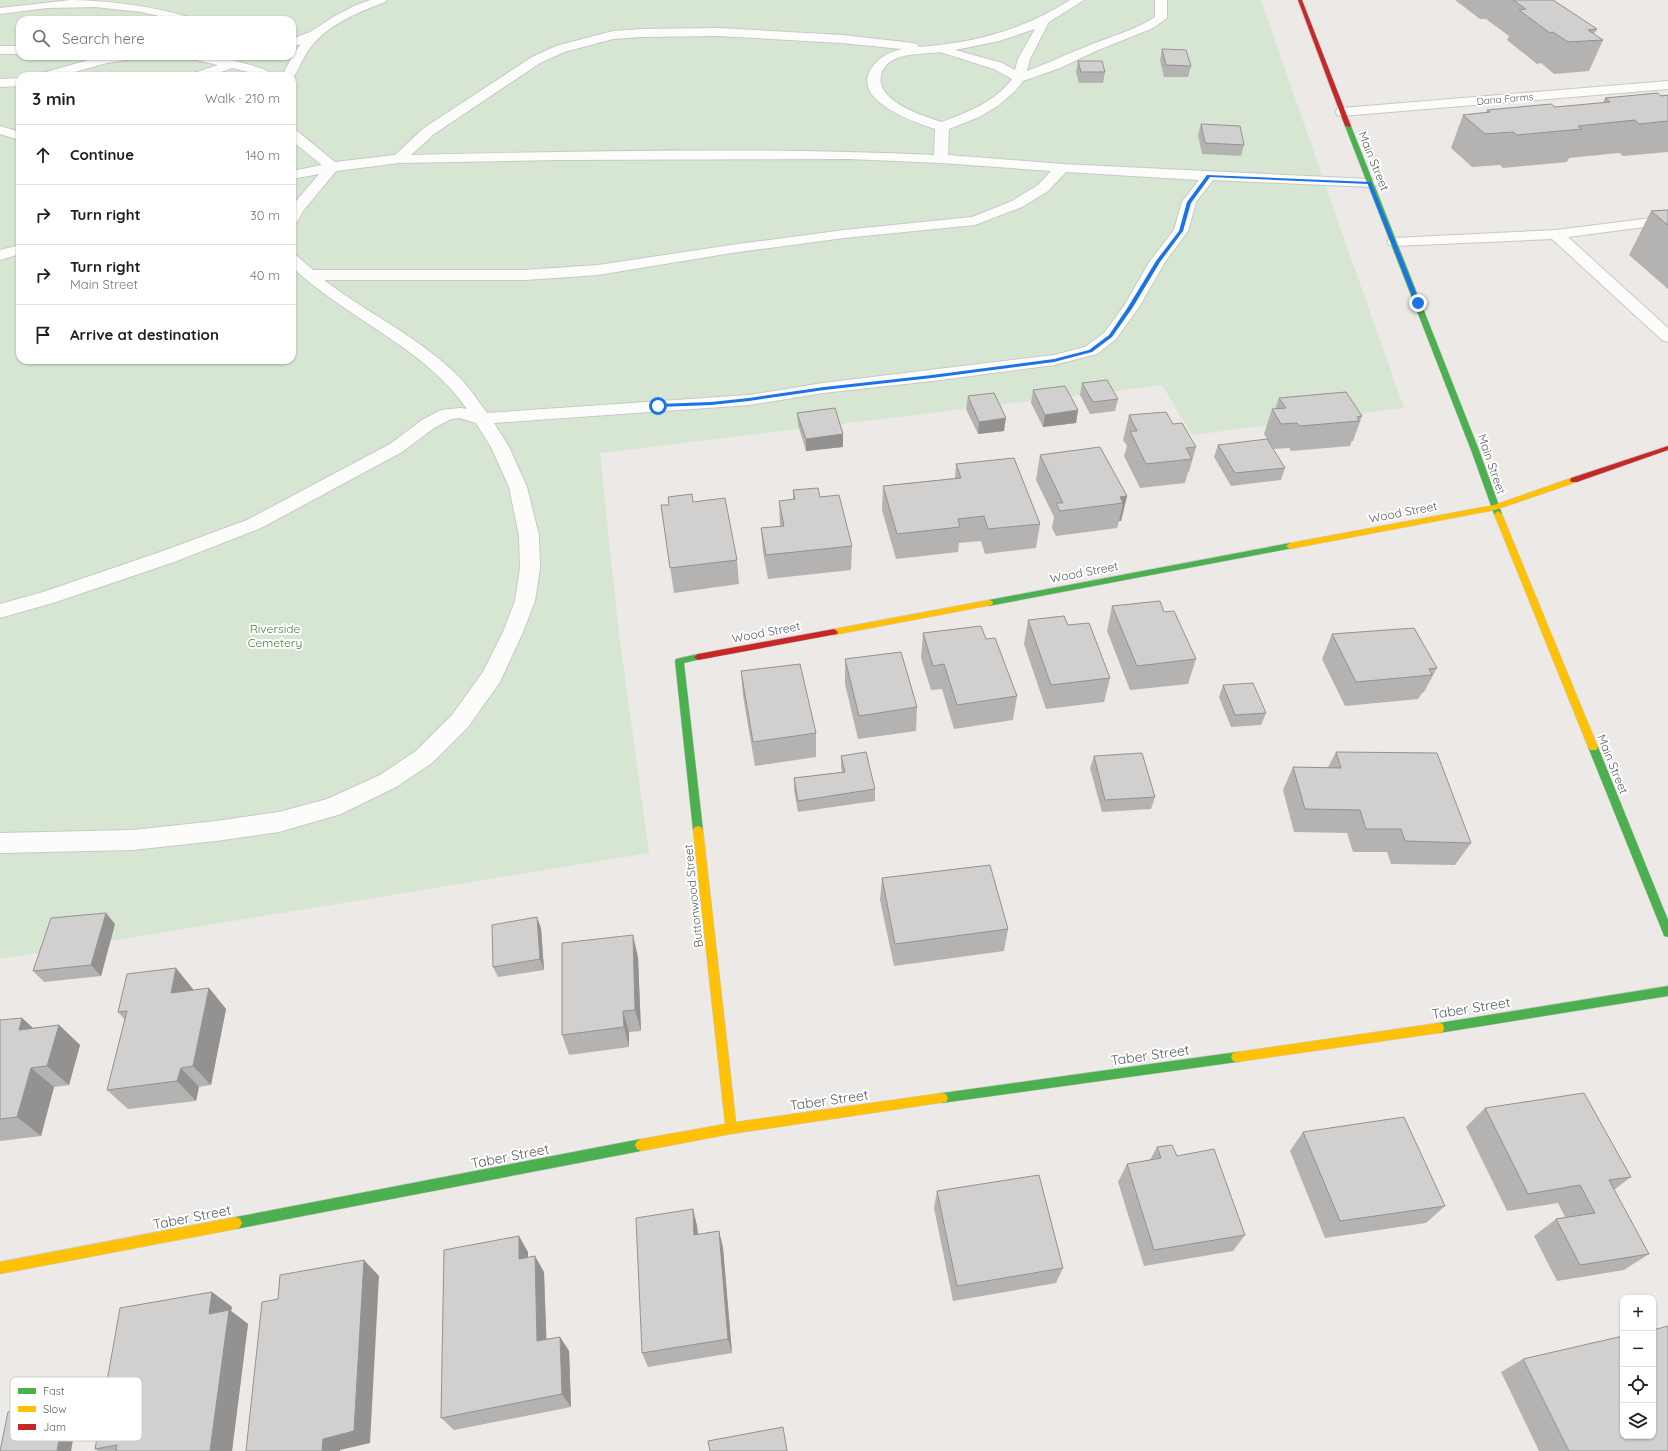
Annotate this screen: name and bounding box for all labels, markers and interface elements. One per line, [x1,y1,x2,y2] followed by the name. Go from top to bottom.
[16,16,296,60] search box
[30,27,52,49] icon: search
[62,29,145,48] text: Search here
[32,88,76,109] text: 3 min
[205,90,280,106] text: Walk · 210 m
[1476,90,1534,108] street label: Dana Farms
[1355,129,1393,193] street label: Main Street
[32,144,54,166] icon: ahead
[70,145,134,164] text: Continue
[245,147,280,163] text: 140 m
[32,204,54,226] icon: right
[70,205,141,224] text: Turn right
[250,207,280,223] text: 30 m
[70,257,141,276] text: Turn right
[32,264,54,286] icon: right
[250,267,280,283] text: 40 m
[70,276,138,292] text: Main Street
[1409,294,1427,312] route end
[32,324,54,346] icon: arrive
[70,325,219,344] text: Arrive at destination
[649,397,667,415] route start
[1475,432,1509,496] street label: Main Street
[1368,498,1438,526] street label: Wood Street
[1049,558,1119,586] street label: Wood Street
[731,618,801,646] street label: Wood Street
[248,621,302,650] park label: Riverside Cemetery
[1594,732,1632,796] street label: Main Street
[680,844,706,948] street label: Buttonwood Street
[1430,993,1512,1023] street label: Taber Street
[1109,1041,1191,1069] street label: Taber Street
[788,1086,870,1114] street label: Taber Street
[469,1140,551,1172] street label: Taber Street
[151,1201,233,1233] street label: Taber Street
[1620,1295,1656,1439] map controls
[1620,1295,1656,1331] button: +
[1620,1331,1656,1367] button: −
[1620,1367,1656,1403] button: locate
[10,1377,142,1441] legend
[43,1384,65,1398] text: Fast
[43,1402,67,1416] text: Slow
[1620,1403,1656,1439] button: layers
[43,1420,66,1434] text: Jam

